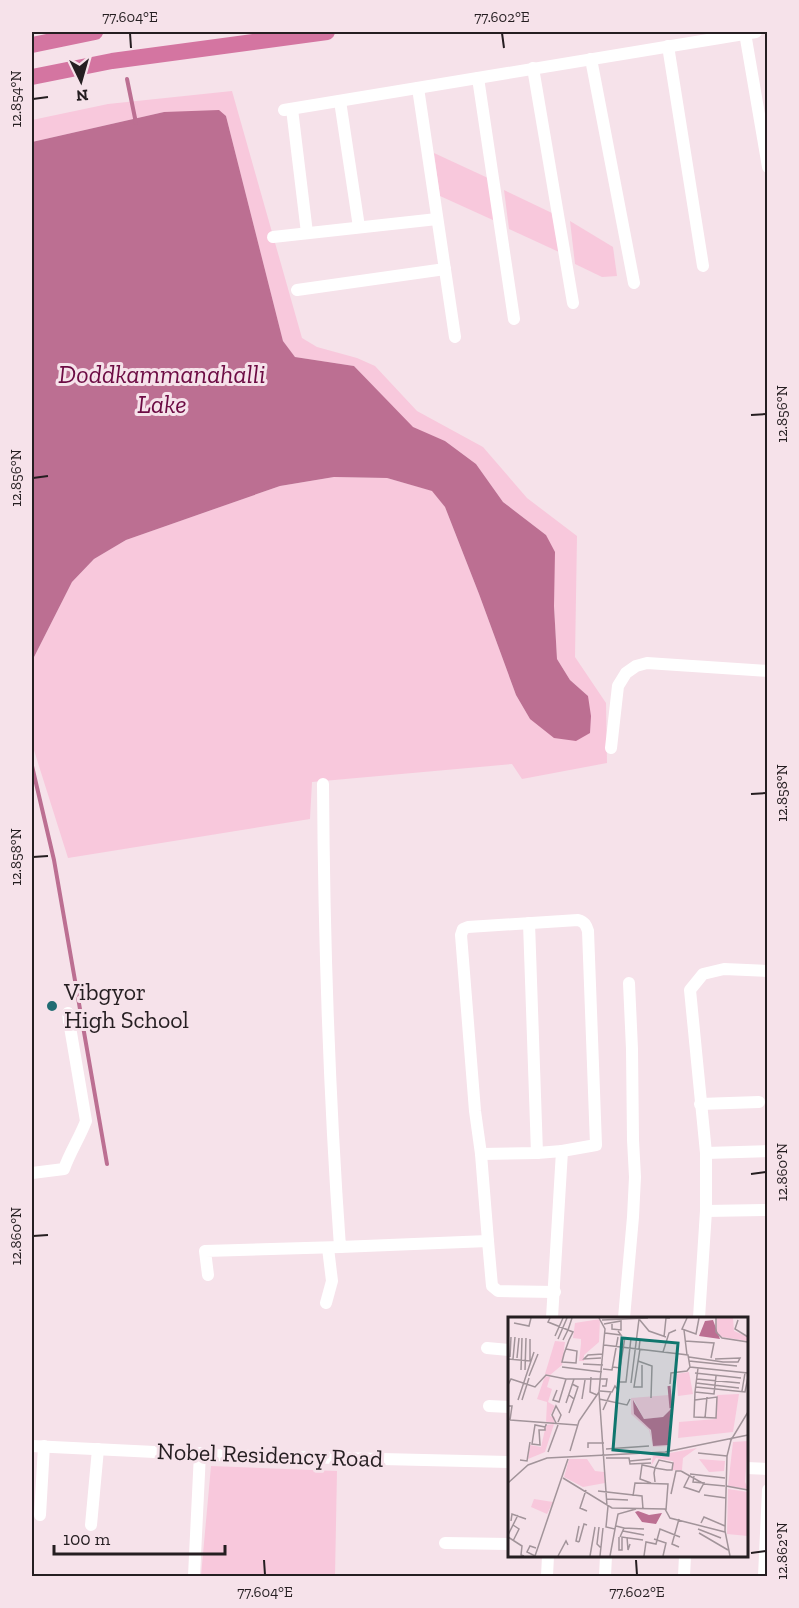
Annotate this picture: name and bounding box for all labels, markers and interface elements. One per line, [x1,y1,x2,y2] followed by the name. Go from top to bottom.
[102,8,158,26] text: 77.604°E
[474,8,530,26] text: 77.602°E
[51,51,111,111] north arrow
[7,70,25,128] text: 12.854°N
[75,85,89,105] text: N
[58,358,266,420] water label: Doddkammanahalli Lake
[773,385,791,443] text: 12.856°N
[7,449,25,507] text: 12.856°N
[773,764,791,822] text: 12.858°N
[7,828,25,886] text: 12.858°N
[63,977,189,1034] place label: Vibgyor High School
[45,999,59,1013] marker: Vibgyor High School
[773,1143,791,1201] text: 12.860°N
[7,1207,25,1265] text: 12.860°N
[508,1317,748,1557] inset map
[156,1436,384,1473] street label: Nobel Residency Road
[54,1518,225,1556] scale bar
[773,1522,791,1580] text: 12.862°N
[63,1528,111,1550] text: 100 m
[237,1583,293,1601] text: 77.604°E
[609,1583,665,1601] text: 77.602°E

